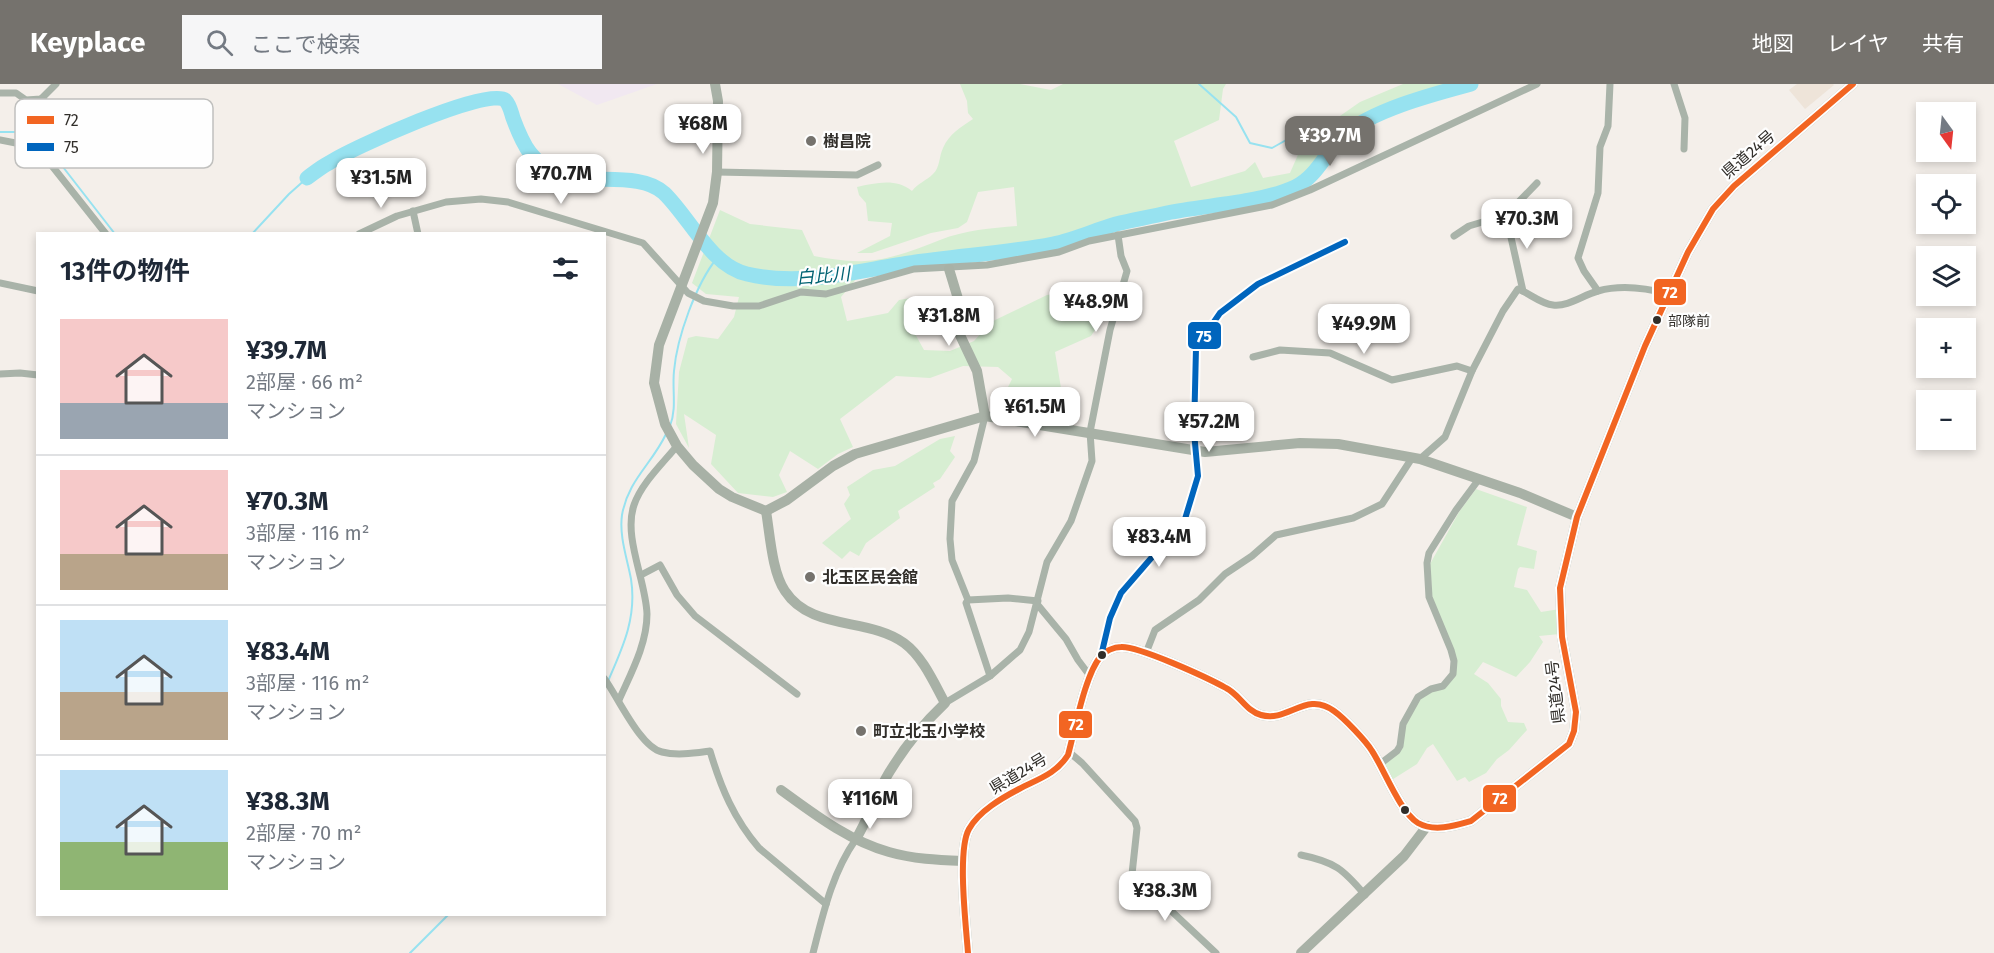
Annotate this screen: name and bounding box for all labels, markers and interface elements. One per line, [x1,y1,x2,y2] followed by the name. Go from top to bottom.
[182,15,602,69] search box
[30,26,146,59] text: Keyplace
[203,26,236,59] icon: search
[251,31,361,58] text: ここで検索
[1752,31,1794,57] text: 地図
[1827,31,1889,57] text: レイヤ
[1922,31,1964,57] text: 共有
[15,99,213,168] legend
[1916,102,1976,162] north arrow
[1916,102,1976,450] map controls
[667,104,739,155] pin: ¥68M
[64,111,79,130] text: 72
[678,111,728,135] text: ¥68M
[1281,116,1379,167] pin: ¥39.7M
[1299,123,1361,147] text: ¥39.7M
[1718,126,1779,183] street label: 県道24号
[823,132,871,151] place label: 樹昌院
[804,134,818,148] marker: 樹昌院
[64,138,79,157] text: 75
[512,154,610,205] pin: ¥70.7M
[332,158,430,209] pin: ¥31.5M
[530,161,592,185] text: ¥70.7M
[350,165,412,189] text: ¥31.5M
[1916,174,1976,234] button: locate
[1478,199,1576,250] pin: ¥70.3M
[1495,206,1559,230] text: ¥70.3M
[1916,246,1976,306] button: layers
[549,252,582,285] icon: filters
[60,256,190,287] text: 13件の物件
[795,263,853,289] water label: 白比川
[1653,278,1687,306] line badge: 72
[1047,282,1145,333] pin: ¥48.9M
[1662,283,1678,302] text: 72
[1063,289,1129,313] text: ¥48.9M
[900,296,998,347] pin: ¥31.8M
[918,303,980,327] text: ¥31.8M
[1315,304,1413,355] pin: ¥49.9M
[1332,311,1396,335] text: ¥49.9M
[1668,313,1710,330] place label: 部隊前
[1651,314,1663,326] marker: 部隊前
[1916,318,1976,378] button: +
[1187,321,1222,350] line badge: 75
[1196,327,1212,346] text: 75
[246,335,327,366] text: ¥39.7M
[108,343,180,415] icon: home
[246,370,363,394] text: 2部屋 · 66 m²
[986,387,1084,438] pin: ¥61.5M
[1916,390,1976,450] button: −
[1004,394,1066,418] text: ¥61.5M
[246,399,346,423] text: マンション
[1160,402,1258,453] pin: ¥57.2M
[1178,409,1240,433] text: ¥57.2M
[246,486,328,517] text: ¥70.3M
[108,494,180,566] icon: home
[1110,517,1208,568] pin: ¥83.4M
[246,521,369,545] text: 3部屋 · 116 m²
[1127,524,1191,548] text: ¥83.4M
[246,550,346,574] text: マンション
[822,568,918,587] place label: 北玉区民会館
[803,570,817,584] marker: 北玉区民会館
[246,636,330,667] text: ¥83.4M
[108,644,180,716] icon: home
[1096,649,1108,661] unlabelled marker
[1542,659,1569,725] street label: 県道24号
[246,671,369,695] text: 3部屋 · 116 m²
[246,700,346,724] text: マンション
[1058,710,1093,739] line badge: 72
[1068,715,1084,734] text: 72
[873,722,985,741] place label: 町立北玉小学校
[854,724,868,738] marker: 町立北玉小学校
[986,749,1051,798] street label: 県道24号
[828,779,912,830] pin: ¥116M
[1482,784,1517,813] line badge: 72
[246,786,330,817] text: ¥38.3M
[842,786,898,810] text: ¥116M
[1492,789,1508,808] text: 72
[108,794,180,866] icon: home
[1399,804,1411,816] unlabelled marker
[246,821,361,845] text: 2部屋 · 70 m²
[246,850,346,874] text: マンション
[1116,871,1214,922] pin: ¥38.3M
[1133,878,1197,902] text: ¥38.3M

